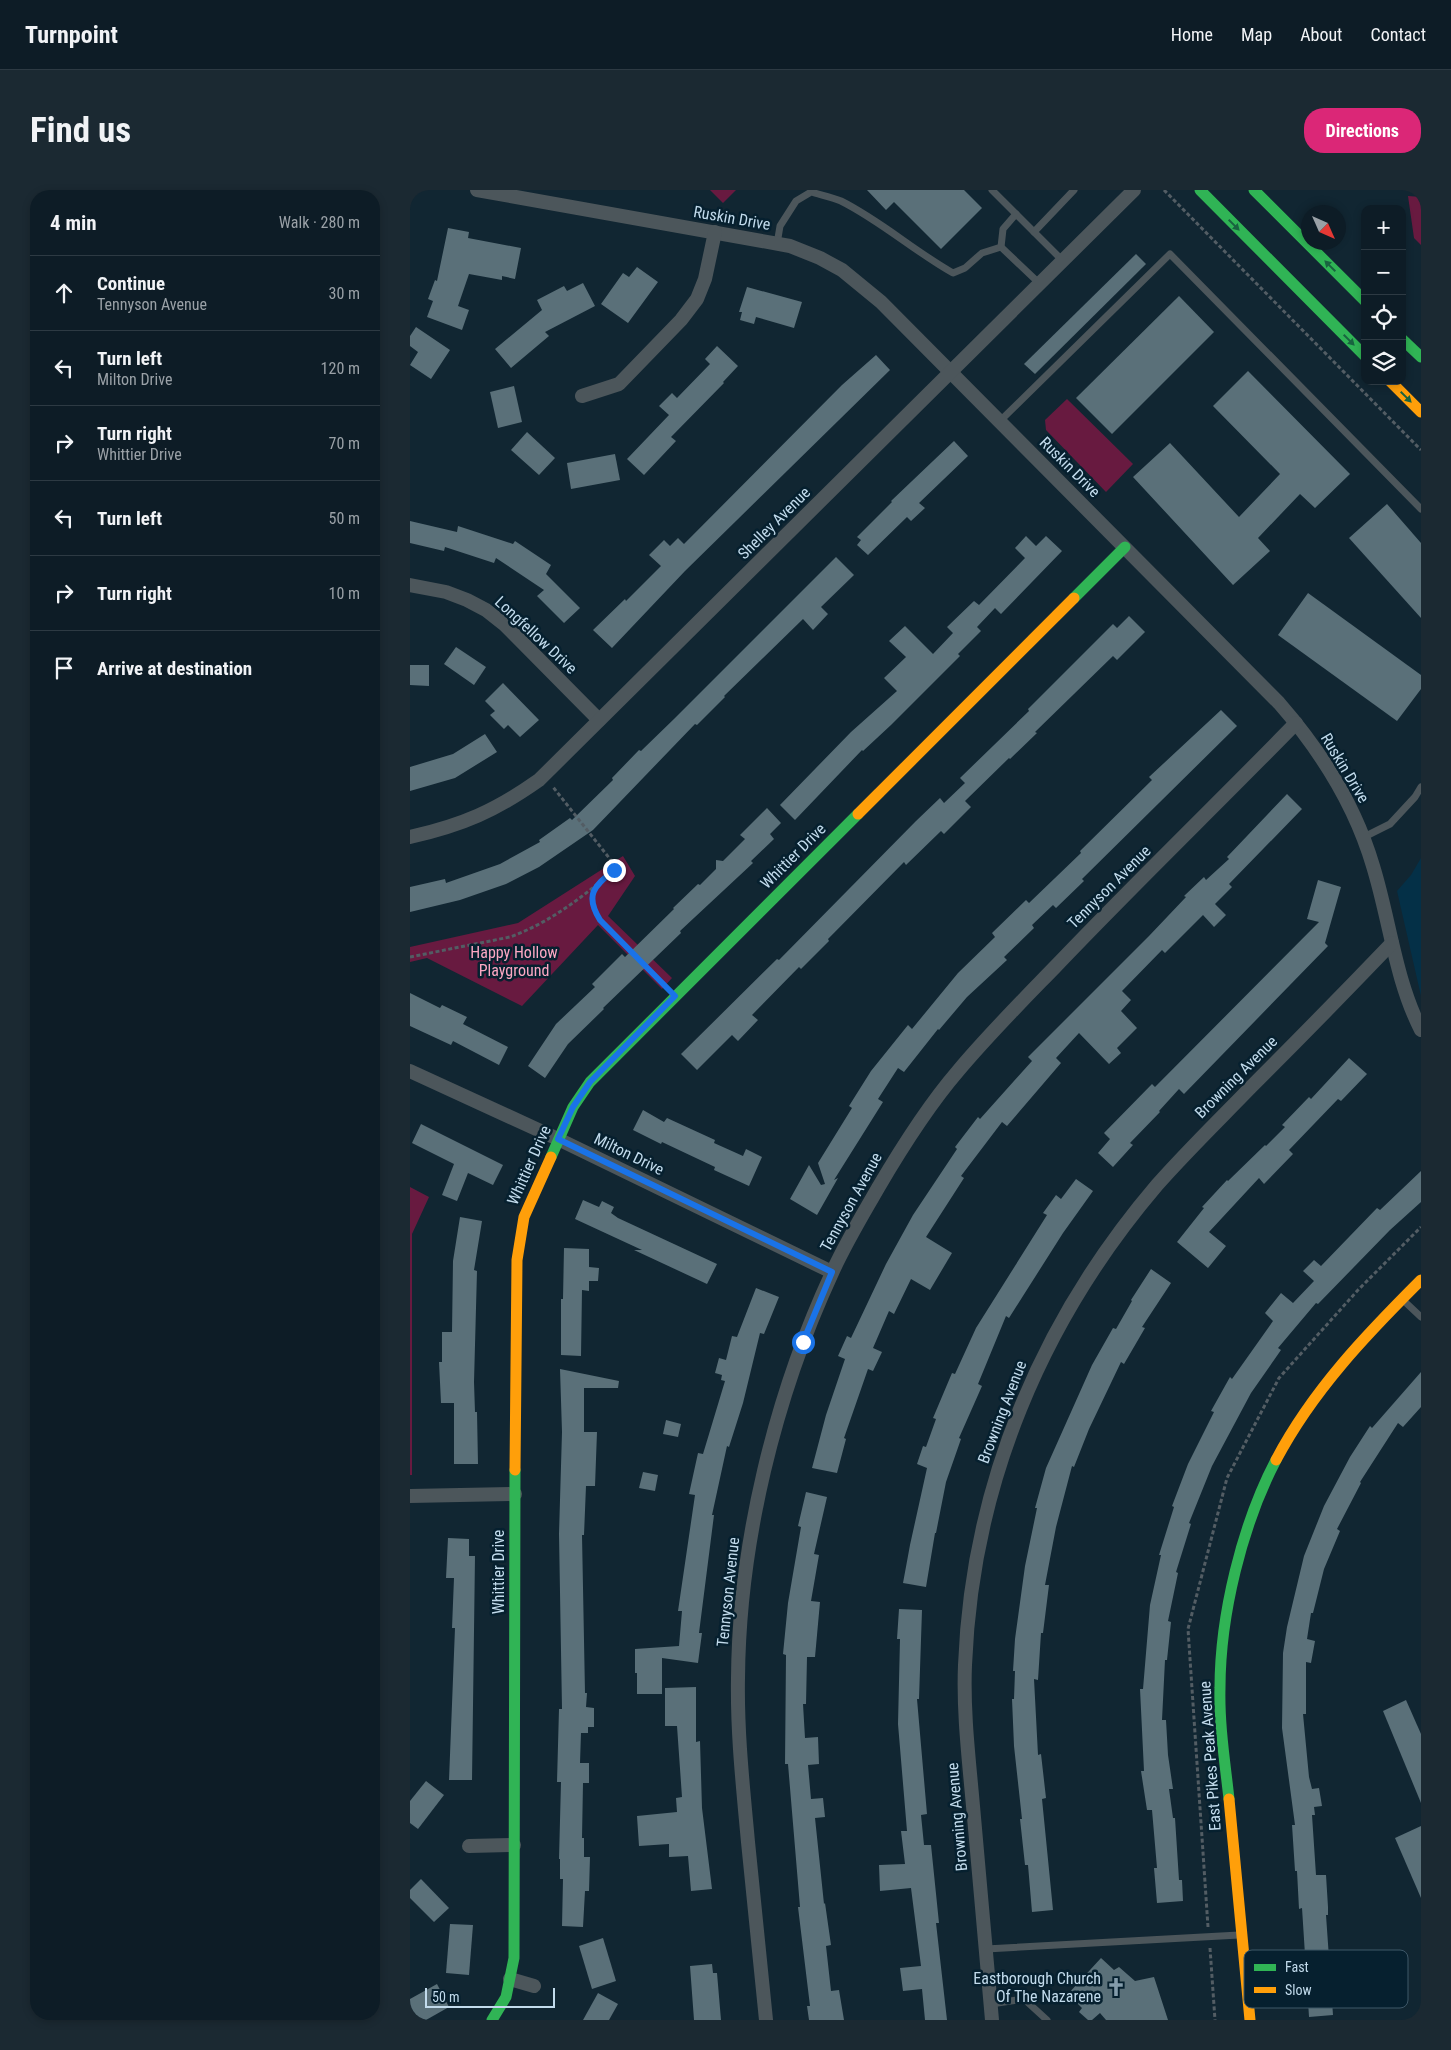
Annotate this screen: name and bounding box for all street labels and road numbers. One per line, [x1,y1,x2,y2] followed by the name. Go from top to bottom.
[692,202,772,234] street label: Ruskin Drive
[1036,433,1104,501] street label: Ruskin Drive
[734,483,814,563] street label: Shelley Avenue
[491,592,581,678] street label: Longfellow Drive
[1317,730,1373,806] street label: Ruskin Drive
[756,819,830,893] street label: Whittier Drive
[1063,841,1155,933] street label: Tennyson Avenue
[1191,1032,1281,1122] street label: Browning Avenue
[503,1122,555,1208] street label: Whittier Drive
[591,1129,667,1179] street label: Milton Drive
[816,1149,886,1255] street label: Tennyson Avenue
[974,1358,1030,1466] street label: Browning Avenue
[489,1530,508,1614] street label: Whittier Drive
[713,1536,743,1648] street label: Tennyson Avenue
[1195,1680,1225,1832] street label: East Pikes Peak Avenue
[943,1762,971,1872] street label: Browning Avenue

